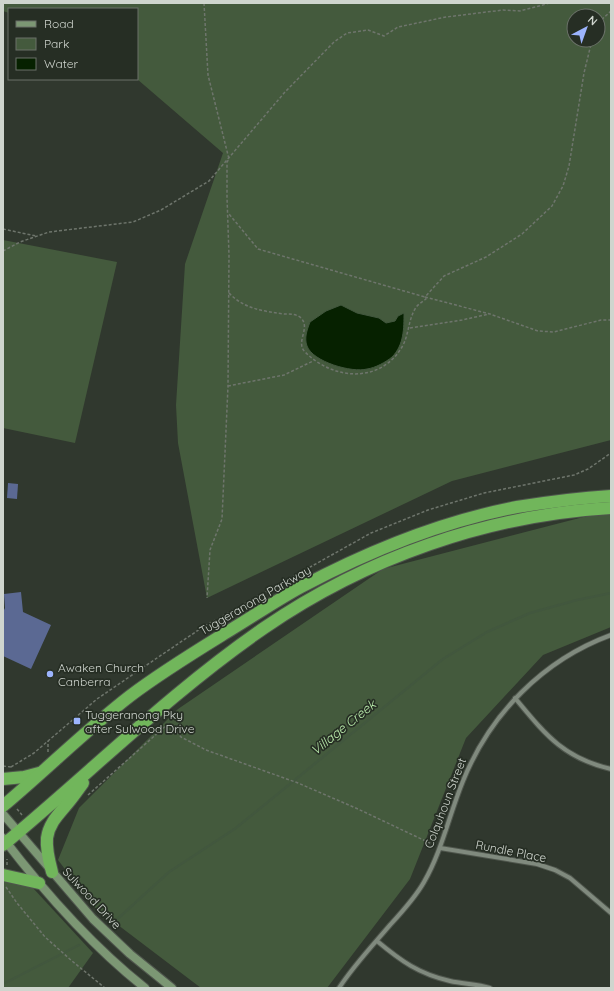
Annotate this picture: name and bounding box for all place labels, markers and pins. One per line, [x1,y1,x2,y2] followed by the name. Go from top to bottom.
[58,660,144,689] place label: Awaken Church Canberra
[45,669,55,679] marker: Awaken Church Canberra
[85,707,195,736] place label: Tuggeranong Pky after Sulwood Drive
[72,716,82,726] marker: Tuggeranong Pky after Sulwood Drive

